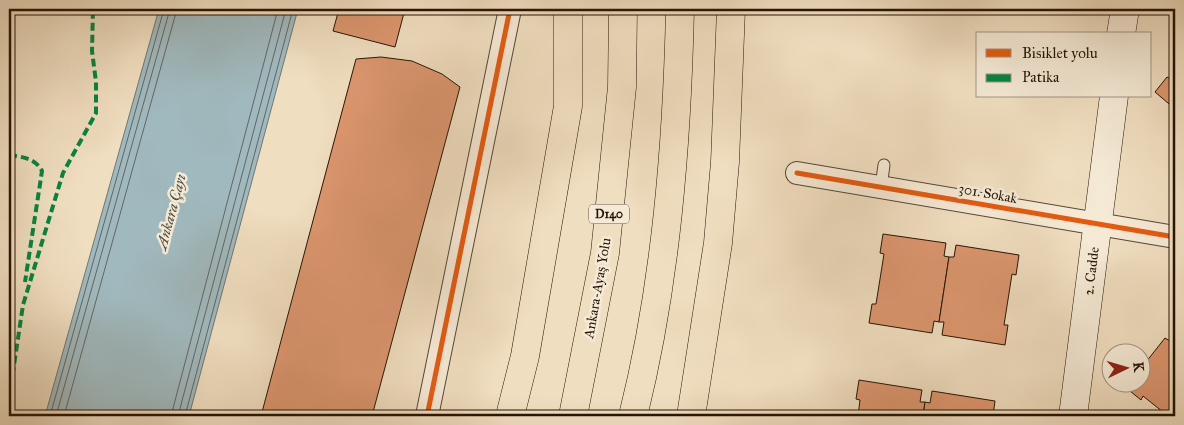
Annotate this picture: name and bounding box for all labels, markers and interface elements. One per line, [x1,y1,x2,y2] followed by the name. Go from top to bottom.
[976,32,1152,98] legend
[1022,44,1098,62] text: Bisiklet yolu
[1022,68,1060,86] text: Patika
[152,172,190,254] water label: Ankara Çayı
[957,180,1019,207] street label: 301. Sokak
[589,204,629,223] road number: D140
[580,236,615,341] street label: Ankara-Ayaş Yolu
[1080,246,1103,296] street label: 2. Cadde
[1102,342,1152,392] north arrow
[1130,361,1147,374] text: K

